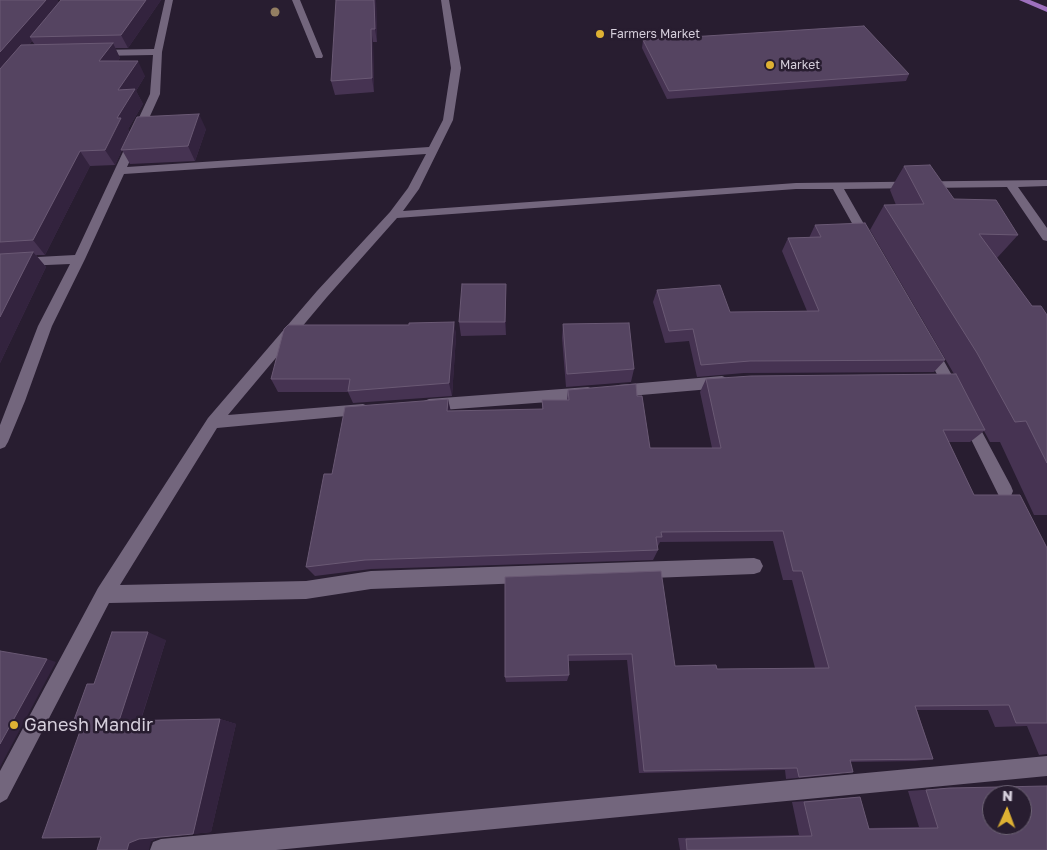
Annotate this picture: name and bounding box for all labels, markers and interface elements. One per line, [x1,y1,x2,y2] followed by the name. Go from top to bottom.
[610,27,700,41] place label: Farmers Market
[594,28,606,40] marker: Farmers Market
[780,58,820,72] place label: Market
[764,59,776,71] marker: Market
[24,714,153,736] place label: Ganesh Mandir
[8,719,20,731] marker: Ganesh Mandir
[982,785,1032,835] north arrow
[1002,787,1013,804] text: N

